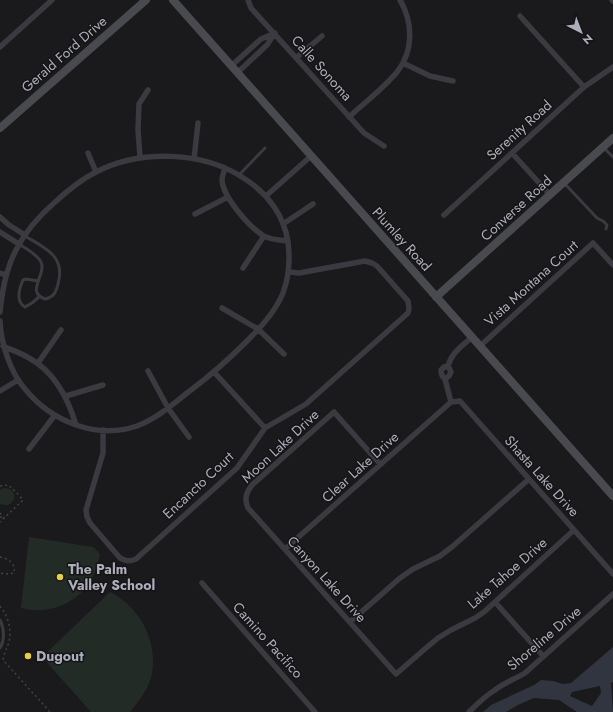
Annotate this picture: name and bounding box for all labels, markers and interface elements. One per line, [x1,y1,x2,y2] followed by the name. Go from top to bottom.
[17,11,111,97] street label: Gerald Ford Drive
[561,12,601,52] north arrow
[287,31,357,105] street label: Calle Sonoma
[579,31,596,48] text: N
[482,95,556,165] street label: Serenity Road
[476,171,556,245] street label: Converse Road
[368,203,436,275] street label: Plumley Road
[480,235,583,331] street label: Vista Montana Court
[237,405,323,487] street label: Moon Lake Drive
[317,427,403,507] street label: Clear Lake Drive
[500,431,584,521] street label: Shasta Lake Drive
[158,446,238,523] street label: Encancto Court
[283,531,371,627] street label: Canyon Lake Drive
[463,533,551,613] street label: Lake Tahoe Drive
[67,559,155,595] place label: The Palm Valley School
[55,572,65,582] marker: The Palm Valley School
[228,597,308,683] street label: Camino Pacifico
[503,601,585,675] street label: Shoreline Drive
[36,646,84,666] place label: Dugout
[23,651,33,661] marker: Dugout

